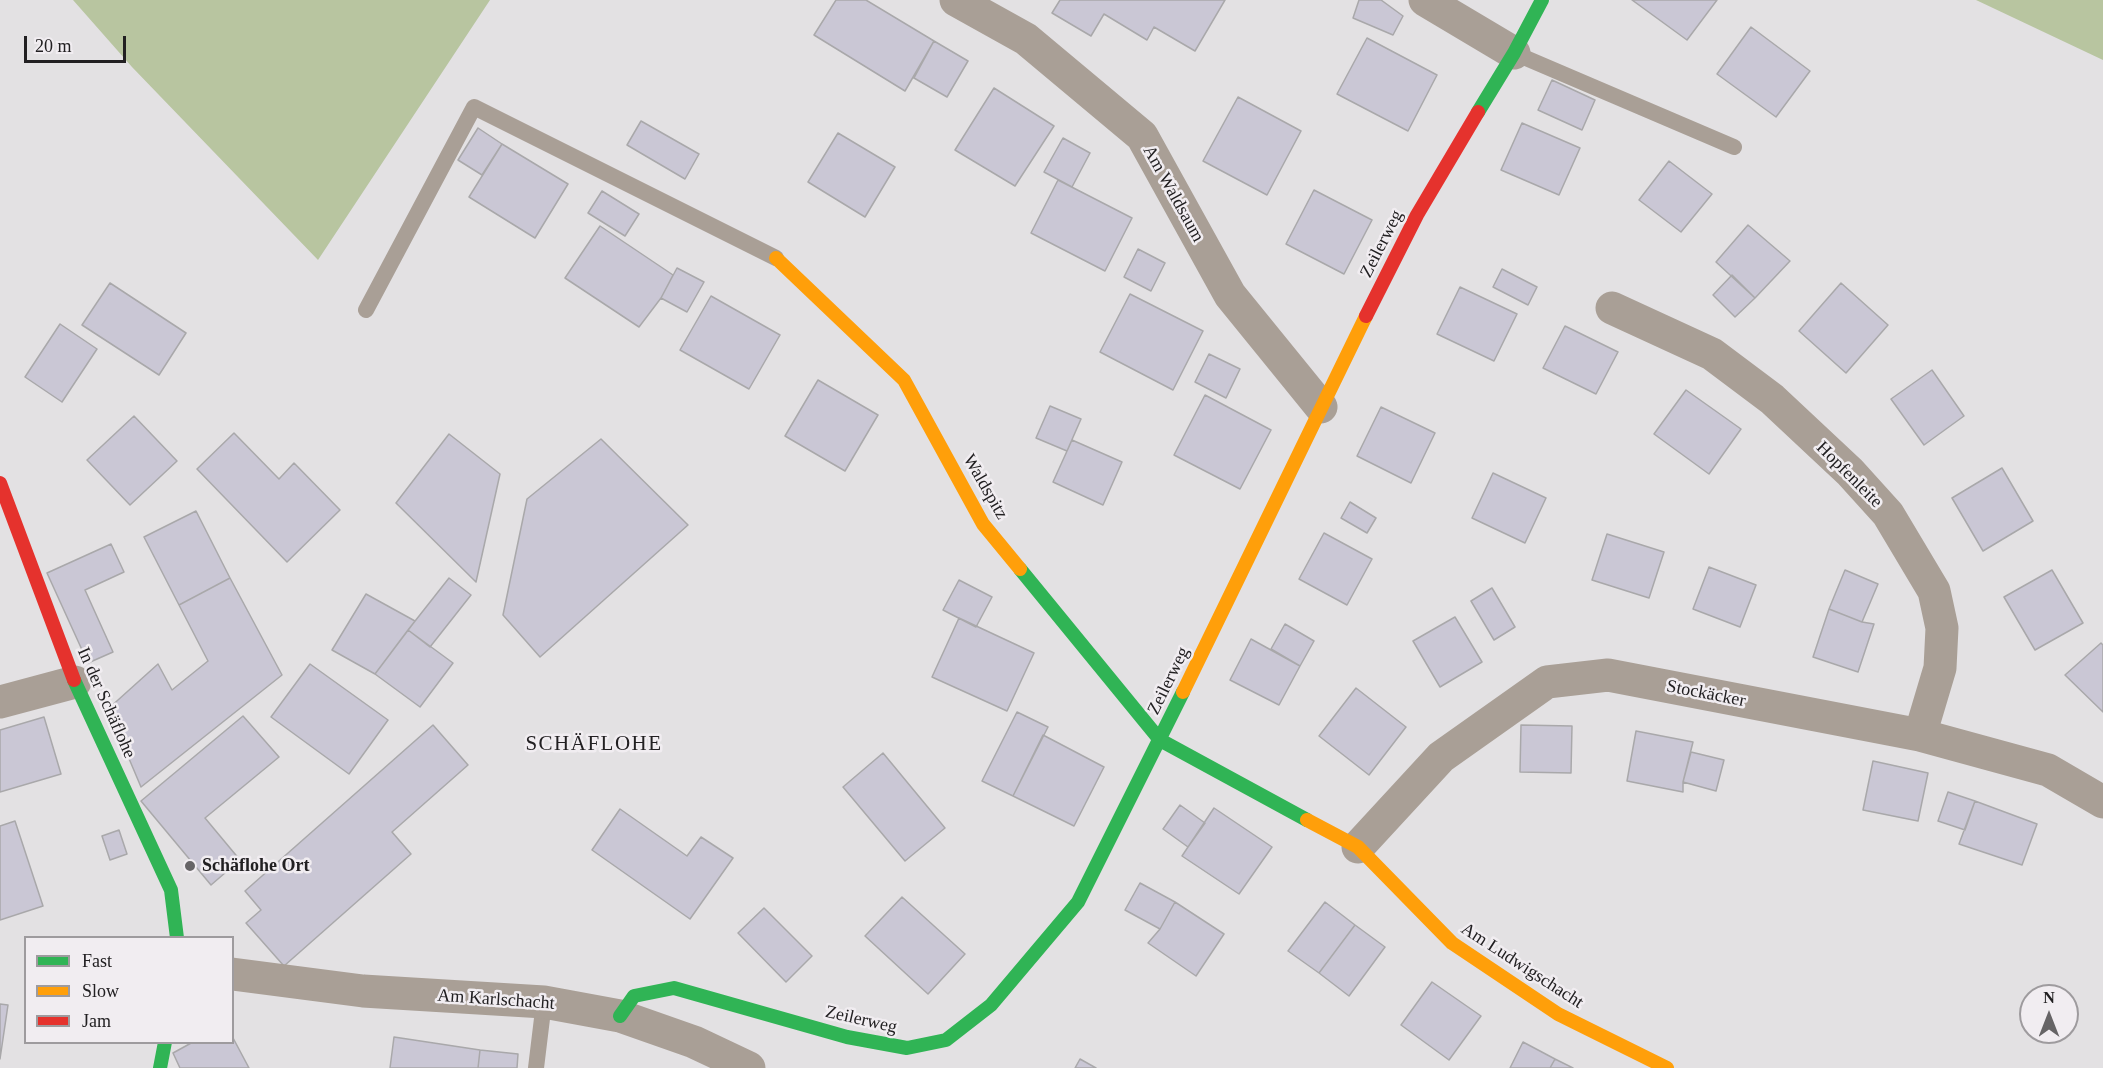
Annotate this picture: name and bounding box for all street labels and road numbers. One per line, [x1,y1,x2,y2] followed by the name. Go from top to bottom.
[1138,142,1208,246] street label: Am Waldsaum
[1356,207,1408,281] street label: Zeilerweg
[1811,437,1887,513] street label: Hopfenleite
[958,451,1012,523] street label: Waldspitz
[1143,643,1195,719] street label: Zeilerweg
[72,644,140,762] street label: In der Schäflohe
[1665,676,1747,712] street label: Stockäcker
[1457,918,1587,1014] street label: Am Ludwigschacht
[437,985,555,1015] street label: Am Karlschacht
[823,1001,899,1039] street label: Zeilerweg

